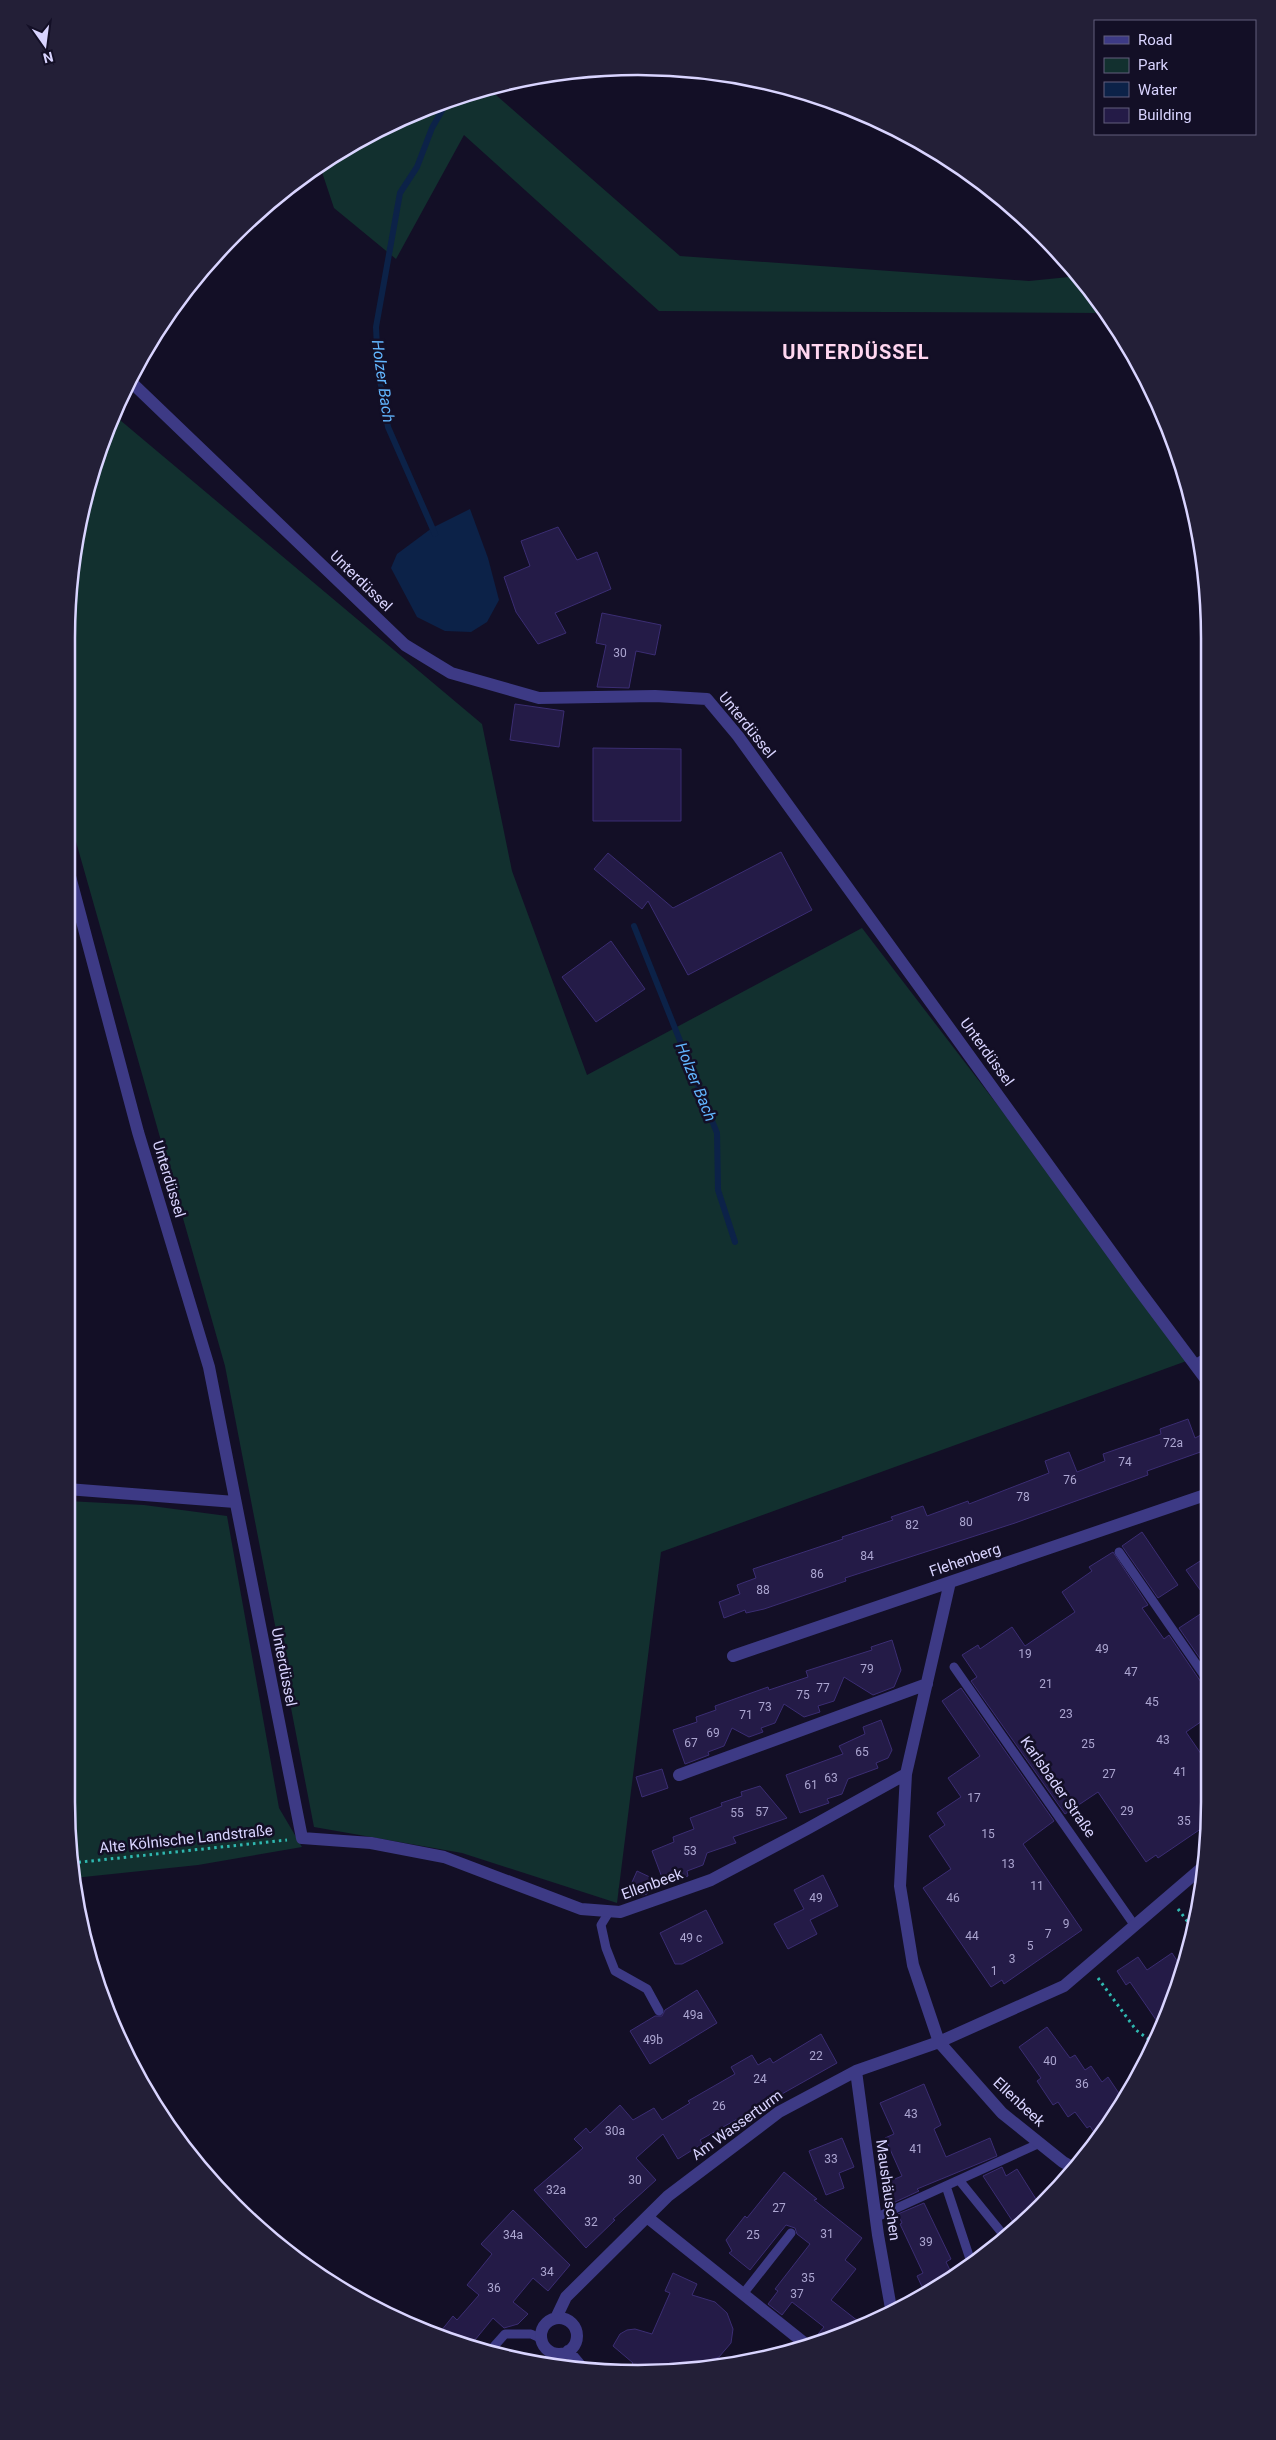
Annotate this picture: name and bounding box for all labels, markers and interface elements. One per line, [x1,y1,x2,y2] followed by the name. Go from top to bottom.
[20,20,70,70] north arrow
[1094,20,1256,135] legend
[1138,31,1172,49] text: Road
[41,49,55,67] text: N
[1138,56,1169,74] text: Park
[1138,81,1177,99] text: Water
[1138,106,1192,124] text: Building
[368,338,398,424] water label: Holzer Bach
[782,340,930,364] district label: UNTERDÜSSEL
[326,547,396,615] street label: Unterdüssel
[613,646,627,660] house number: 30
[715,688,779,762] street label: Unterdüssel
[956,1014,1018,1090] street label: Unterdüssel
[672,1040,720,1124] water label: Holzer Bach
[149,1138,189,1220] street label: Unterdüssel
[1163,1436,1183,1450] house number: 72a
[1118,1455,1132,1469] house number: 74
[1063,1473,1077,1487] house number: 76
[1016,1490,1030,1504] house number: 78
[959,1515,973,1529] house number: 80
[905,1518,919,1532] house number: 82
[927,1539,1003,1581] street label: Flehenberg
[860,1549,874,1563] house number: 84
[810,1567,824,1581] house number: 86
[756,1583,770,1597] house number: 88
[268,1626,300,1708] street label: Unterdüssel
[1095,1642,1109,1656] house number: 49
[1018,1647,1032,1661] house number: 19
[860,1662,874,1676] house number: 79
[1124,1665,1138,1679] house number: 47
[1039,1677,1053,1691] house number: 21
[816,1681,830,1695] house number: 77
[796,1688,810,1702] house number: 75
[1145,1695,1159,1709] house number: 45
[758,1700,772,1714] house number: 73
[1059,1707,1073,1721] house number: 23
[739,1708,753,1722] house number: 71
[706,1726,720,1740] house number: 69
[1016,1733,1100,1841] street label: Karlsbader Straße
[1156,1733,1170,1747] house number: 43
[684,1736,698,1750] house number: 67
[1081,1737,1095,1751] house number: 25
[855,1745,869,1759] house number: 65
[1173,1765,1187,1779] house number: 41
[1102,1767,1116,1781] house number: 27
[824,1771,838,1785] house number: 63
[804,1778,818,1792] house number: 61
[967,1791,981,1805] house number: 17
[1120,1804,1134,1818] house number: 29
[755,1805,769,1819] house number: 57
[730,1806,744,1820] house number: 55
[1177,1814,1191,1828] house number: 35
[98,1821,274,1857] street label: Alte Kölnische Landstraße
[981,1827,995,1841] house number: 15
[683,1844,697,1858] house number: 53
[1001,1857,1015,1871] house number: 13
[619,1864,686,1903] street label: Ellenbeek
[1030,1879,1044,1893] house number: 11
[809,1891,823,1905] house number: 49
[946,1891,960,1905] house number: 46
[1063,1917,1069,1931] house number: 9
[1045,1927,1052,1941] house number: 7
[965,1929,979,1943] house number: 44
[680,1931,702,1945] house number: 49 c
[1027,1939,1034,1953] house number: 5
[1009,1952,1015,1966] house number: 3
[991,1964,997,1978] house number: 1
[683,2008,703,2022] house number: 49a
[643,2033,663,2047] house number: 49b
[809,2049,823,2063] house number: 22
[1043,2054,1057,2068] house number: 40
[753,2072,767,2086] house number: 24
[989,2074,1049,2131] street label: Ellenbeek
[1075,2077,1089,2091] house number: 36
[688,2086,786,2164] street label: Am Wasserturm
[712,2099,726,2113] house number: 26
[904,2107,918,2121] house number: 43
[605,2124,625,2138] house number: 30a
[872,2138,904,2242] street label: Maushäuschen
[909,2142,923,2156] house number: 41
[824,2152,838,2166] house number: 33
[628,2173,642,2187] house number: 30
[546,2183,566,2197] house number: 32a
[772,2201,786,2215] house number: 27
[584,2215,598,2229] house number: 32
[820,2227,834,2241] house number: 31
[503,2228,523,2242] house number: 34a
[746,2228,760,2242] house number: 25
[919,2235,933,2249] house number: 39
[540,2265,554,2279] house number: 34
[801,2271,815,2285] house number: 35
[487,2281,501,2295] house number: 36
[790,2287,804,2301] house number: 37

